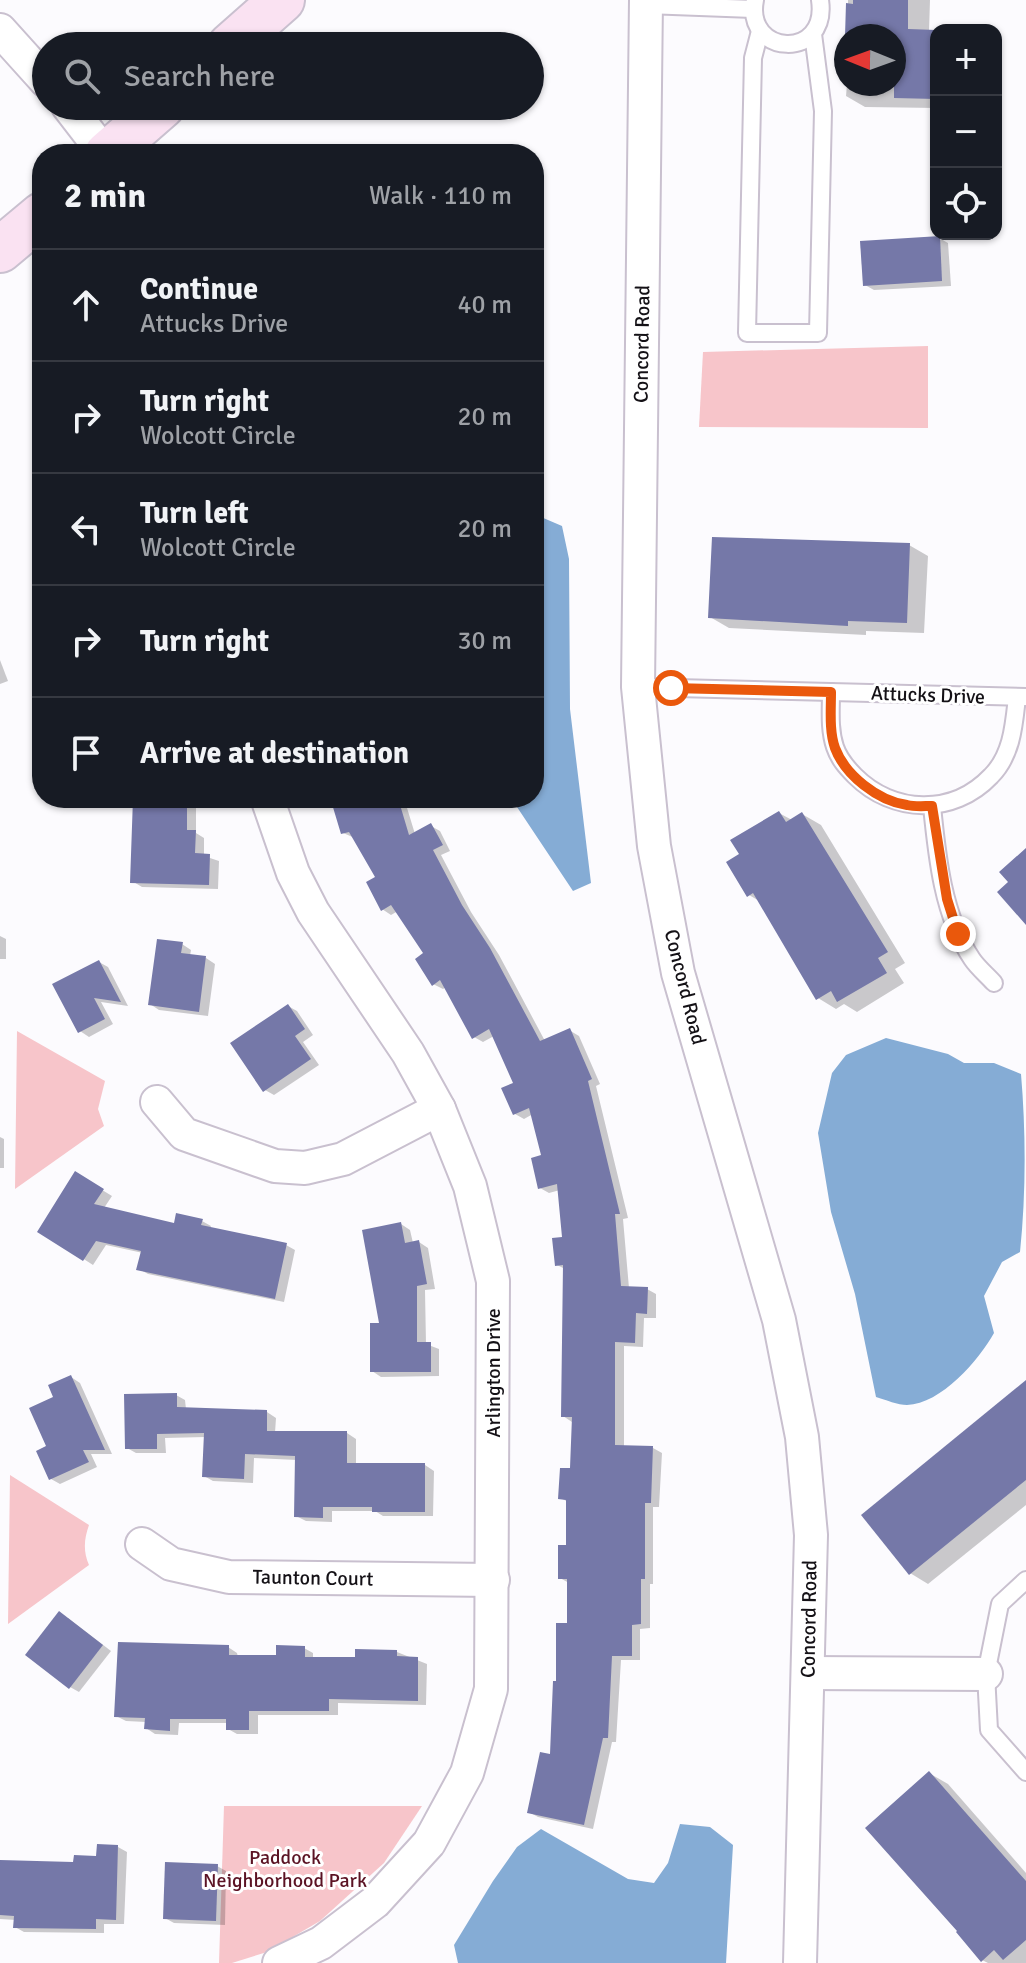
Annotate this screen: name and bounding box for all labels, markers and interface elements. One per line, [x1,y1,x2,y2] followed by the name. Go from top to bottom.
[834,24,906,96] north arrow
[930,24,1002,240] map controls
[930,24,1002,96] button: +
[32,32,544,120] search box
[60,54,104,98] icon: search
[124,58,275,95] text: Search here
[930,96,1002,168] button: −
[930,168,1002,240] button: locate
[64,175,146,217] text: 2 min
[369,180,512,212] text: Walk · 110 m
[140,271,258,308] text: Continue
[64,283,108,327] icon: ahead
[628,285,656,403] street label: Concord Road
[457,289,512,321] text: 40 m
[140,308,288,340] text: Attucks Drive
[140,383,269,420] text: Turn right
[64,395,108,439] icon: right
[457,401,512,433] text: 20 m
[140,420,296,452] text: Wolcott Circle
[140,495,249,532] text: Turn left
[64,507,108,551] icon: left
[457,513,512,545] text: 20 m
[140,532,296,564] text: Wolcott Circle
[64,619,108,663] icon: right
[140,623,269,660] text: Turn right
[457,625,512,657] text: 30 m
[653,670,689,706] route start
[871,681,985,709] street label: Attucks Drive
[64,731,108,775] icon: arrive
[140,735,409,772] text: Arrive at destination
[940,916,976,952] route end
[659,927,711,1047] street label: Concord Road
[481,1308,506,1438] street label: Arlington Drive
[795,1560,823,1678] street label: Concord Road
[252,1564,374,1592] street label: Taunton Court
[203,1845,367,1893] park label: Paddock Neighborhood Park

